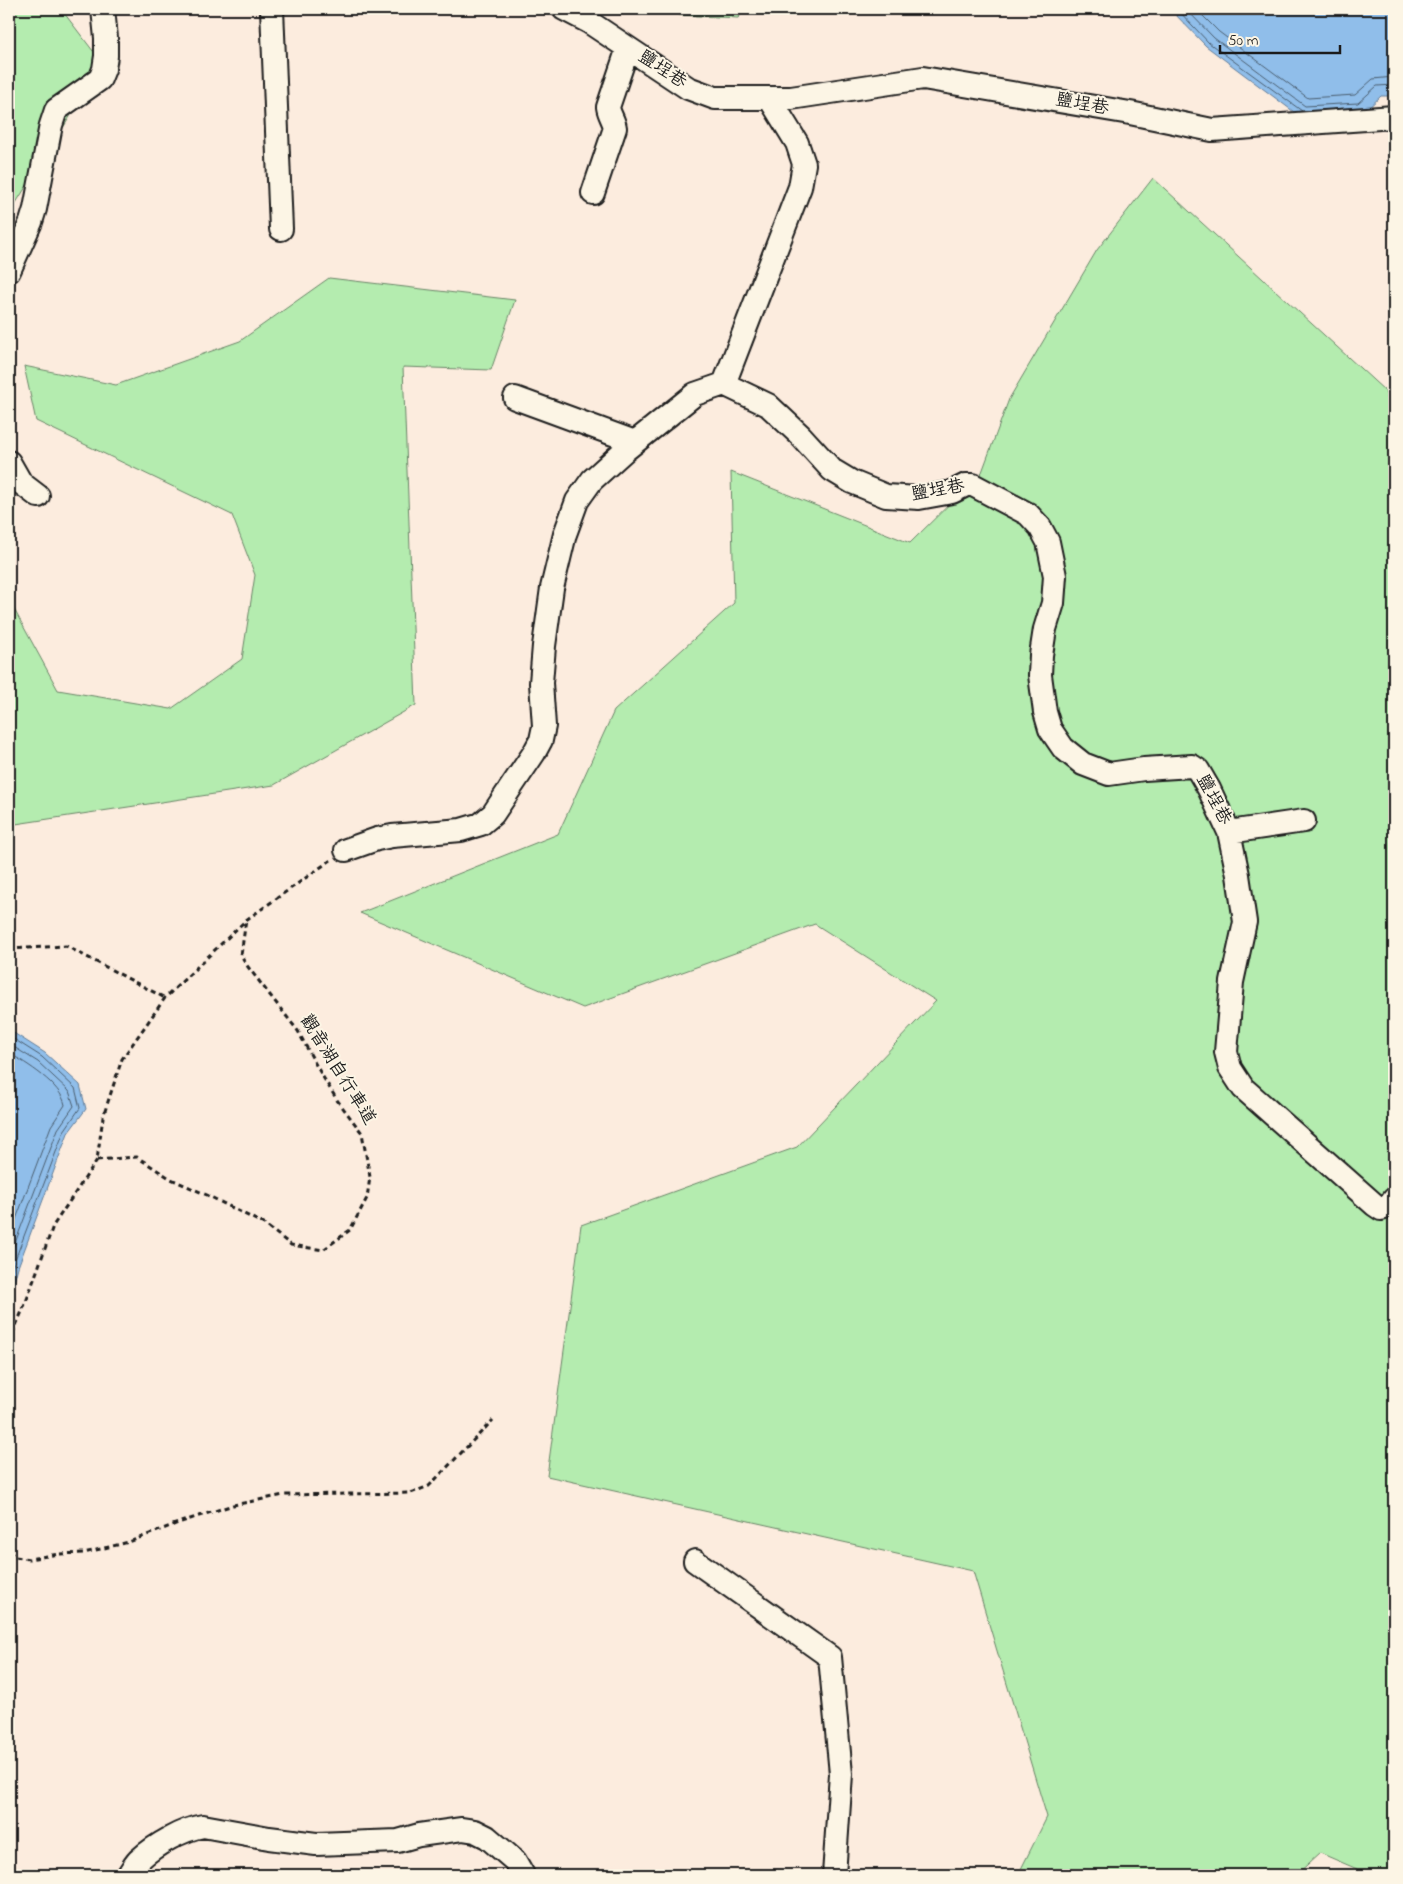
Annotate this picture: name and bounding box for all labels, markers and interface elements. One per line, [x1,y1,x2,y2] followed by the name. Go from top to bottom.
[1220,22,1340,54] scale bar
[1228,30,1259,52] text: 50 m
[632,44,692,96] street label: 鹽埕巷
[1053,88,1111,122] street label: 鹽埕巷
[909,474,967,508] street label: 鹽埕巷
[1189,770,1237,830] street label: 鹽埕巷
[293,1010,381,1130] street label: 觀音湖自行車道

